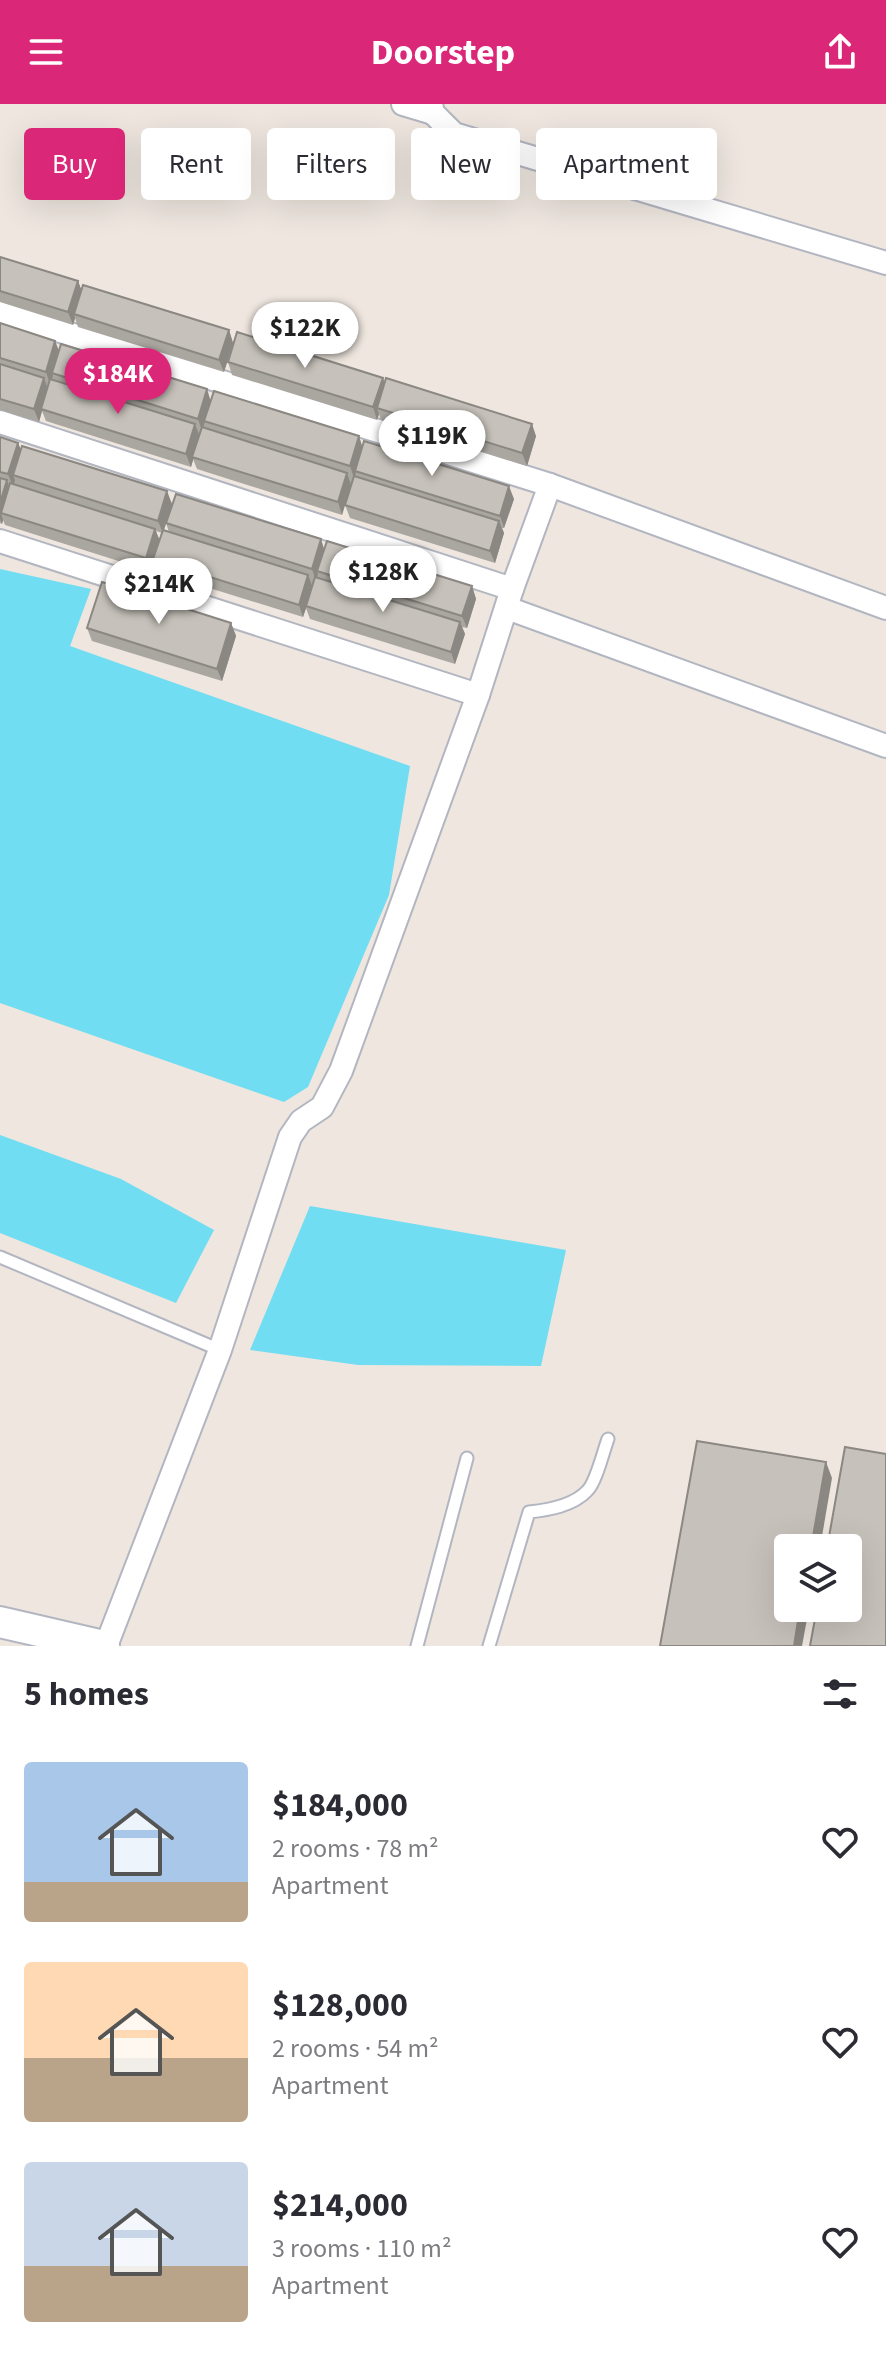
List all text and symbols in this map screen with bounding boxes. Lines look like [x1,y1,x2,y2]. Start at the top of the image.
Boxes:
text: Doorstep [371,27,515,78]
icon: menu [24,30,68,74]
icon: share [818,30,862,74]
chip: Buy [24,128,125,200]
chip: Rent [141,128,251,200]
chip: Filters [267,128,395,200]
chip: New [411,128,520,200]
chip: Apartment [536,128,717,200]
pin: $122K [249,302,361,370]
text: $122K [270,309,340,346]
pin: $184K [62,348,174,416]
text: $184K [83,355,153,392]
pin: $119K [376,410,488,478]
text: $119K [397,417,467,454]
pin: $128K [327,546,439,614]
text: $128K [348,553,418,590]
pin: $214K [103,558,215,626]
text: $214K [124,565,194,602]
map controls [774,1534,862,1622]
button: layers [774,1534,862,1622]
text: 5 homes [24,1670,149,1719]
icon: filters [818,1672,862,1716]
text: $184,000 [272,1781,408,1830]
icon: home [88,1794,184,1890]
icon: heart [818,1820,862,1864]
text: 2 rooms · 78 m² [272,1830,439,1867]
text: Apartment [272,1867,389,1904]
text: $128,000 [272,1981,408,2030]
icon: home [88,1994,184,2090]
icon: heart [818,2020,862,2064]
text: 2 rooms · 54 m² [272,2030,439,2067]
text: Apartment [272,2067,389,2104]
text: $214,000 [272,2181,408,2230]
icon: home [88,2194,184,2290]
icon: heart [818,2220,862,2264]
text: 3 rooms · 110 m² [272,2230,451,2267]
text: Apartment [272,2267,389,2304]

